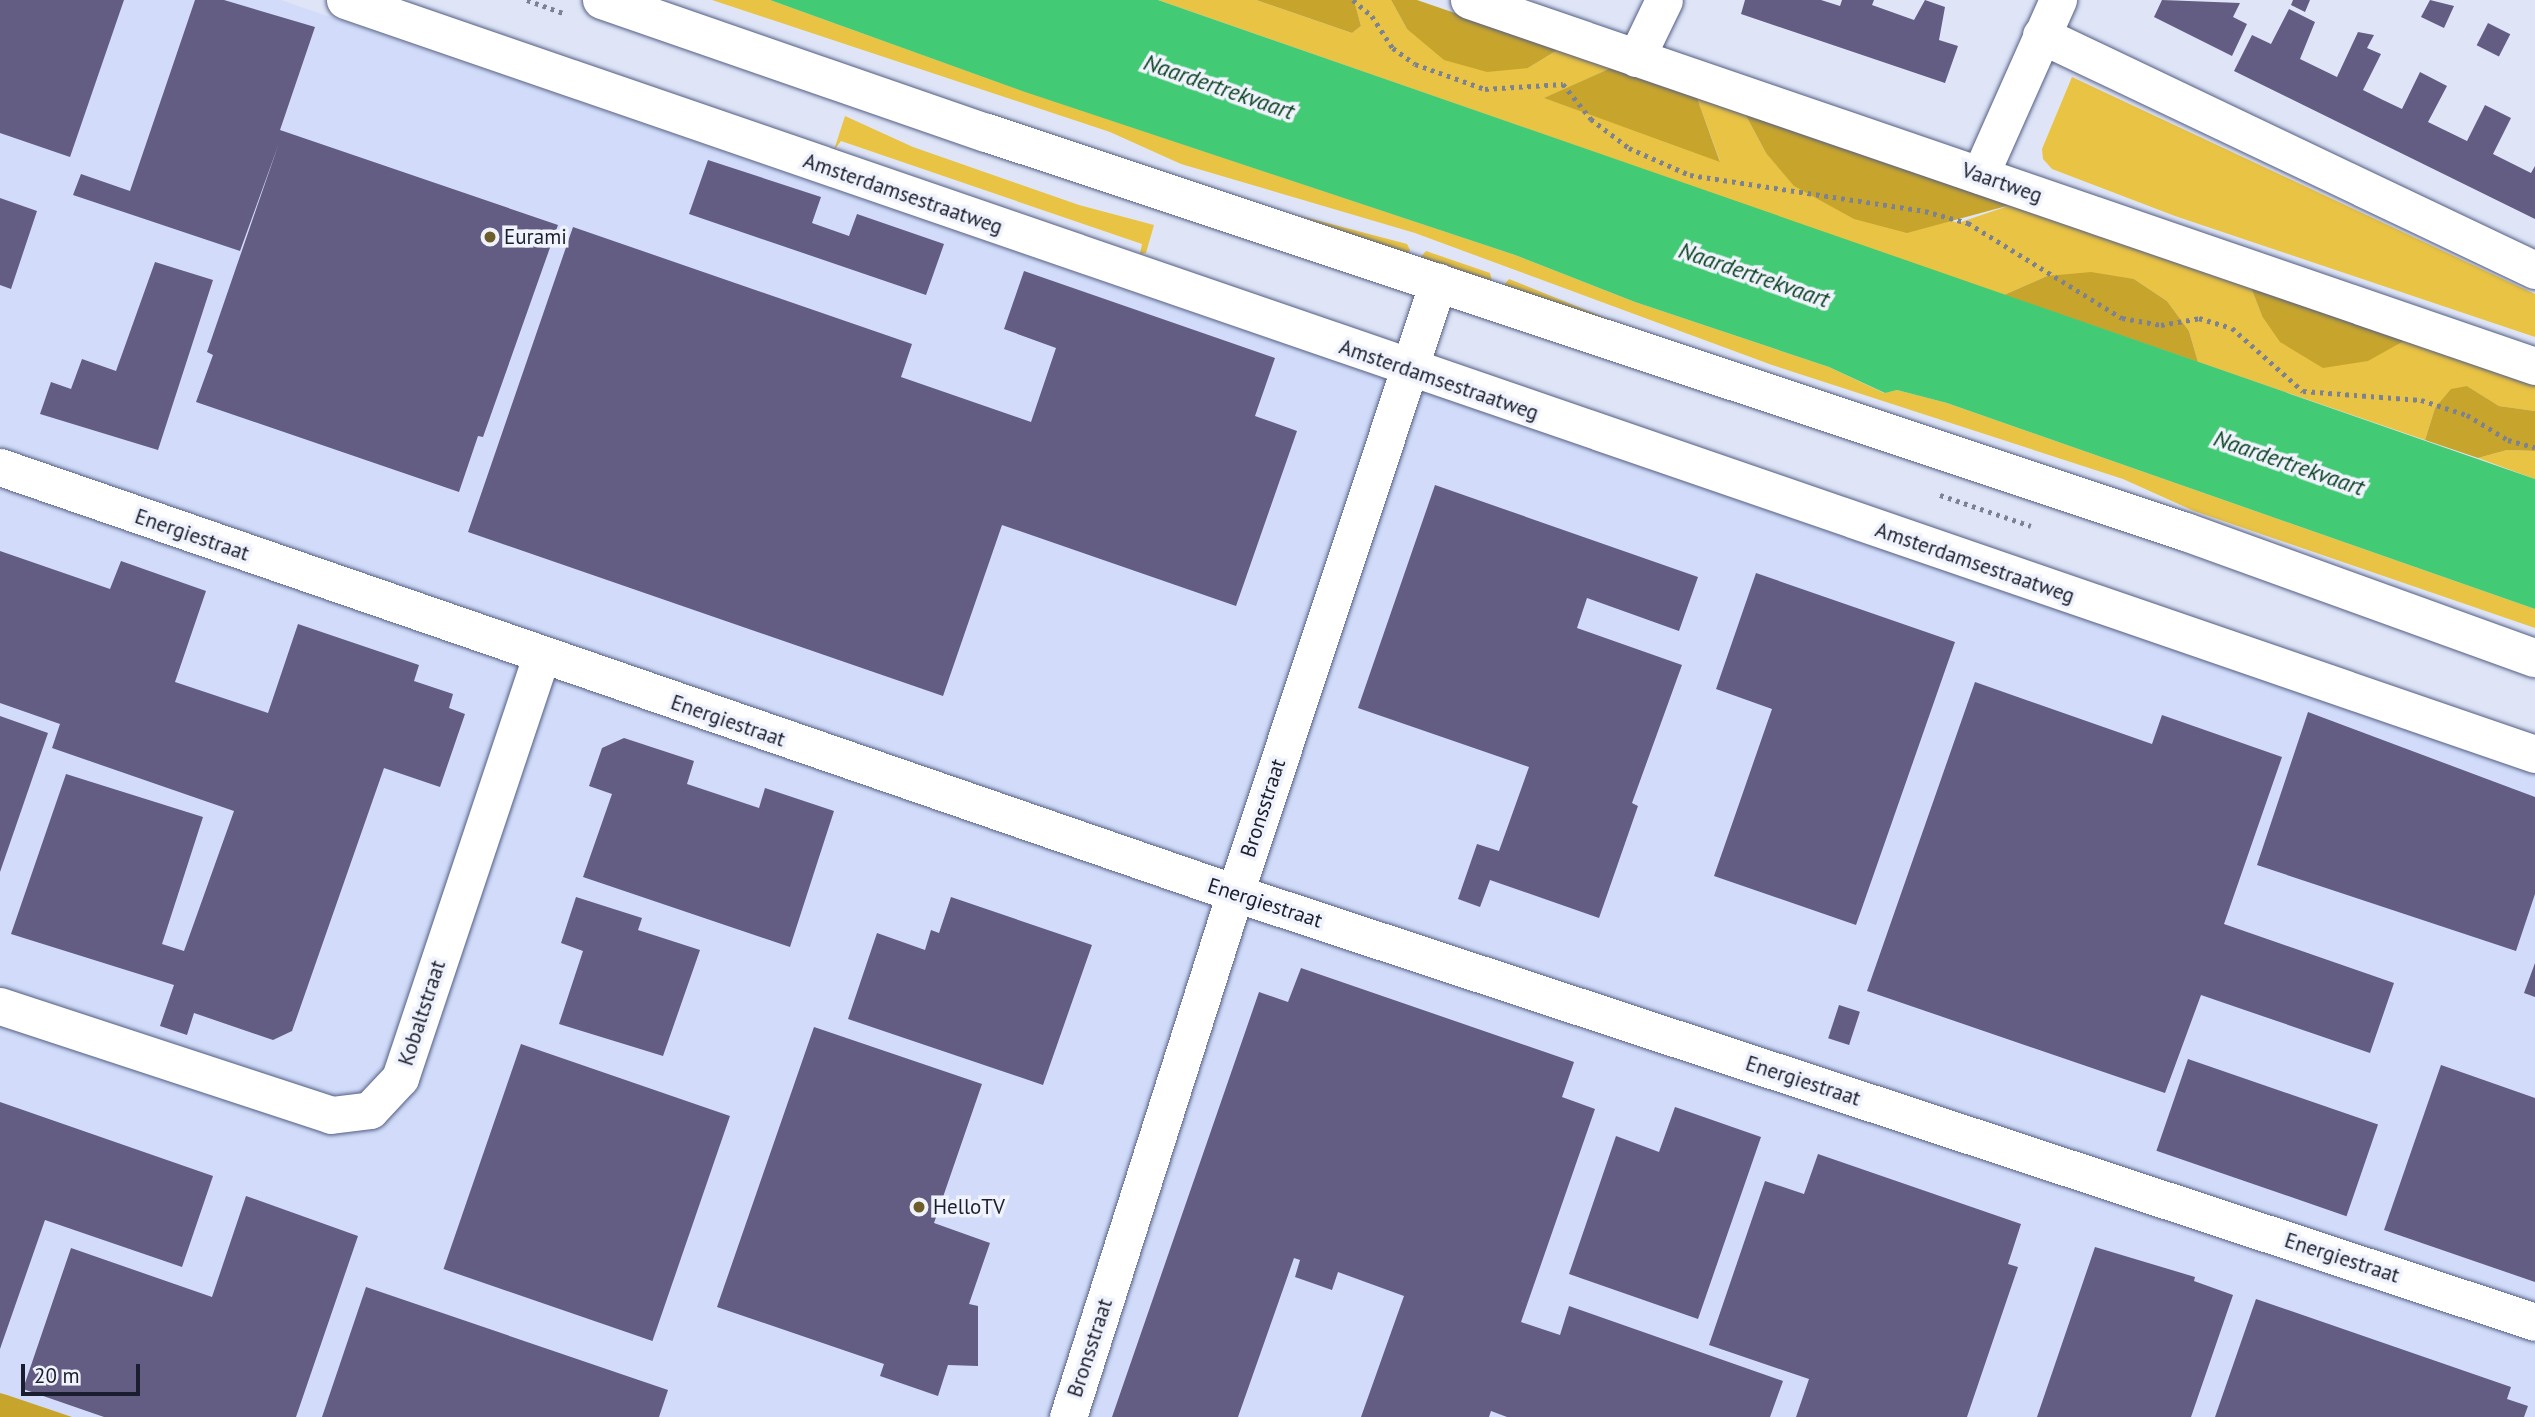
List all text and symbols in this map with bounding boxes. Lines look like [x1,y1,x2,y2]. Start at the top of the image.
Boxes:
water label: Naardertrekvaart [1140,48,1298,126]
street label: Amsterdamsestraatweg [800,148,1006,240]
street label: Vaartweg [1958,157,2046,209]
place label: Eurami [504,224,567,250]
marker: Eurami [482,229,498,245]
water label: Naardertrekvaart [1675,236,1833,314]
street label: Amsterdamsestraatweg [1336,334,1542,426]
water label: Naardertrekvaart [2210,424,2368,502]
street label: Energiestraat [132,504,252,566]
street label: Amsterdamsestraatweg [1872,517,2078,609]
street label: Energiestraat [668,690,788,752]
street label: Bronsstraat [1235,756,1291,860]
street label: Energiestraat [1204,873,1326,933]
street label: Kobaltstraat [393,957,451,1069]
street label: Energiestraat [1742,1051,1864,1111]
place label: HelloTV [933,1194,1005,1220]
marker: HelloTV [911,1199,927,1215]
street label: Energiestraat [2281,1228,2403,1288]
street label: Bronsstraat [1062,1296,1118,1400]
scale bar [24,1350,144,1394]
text: 20 m [34,1362,80,1389]

